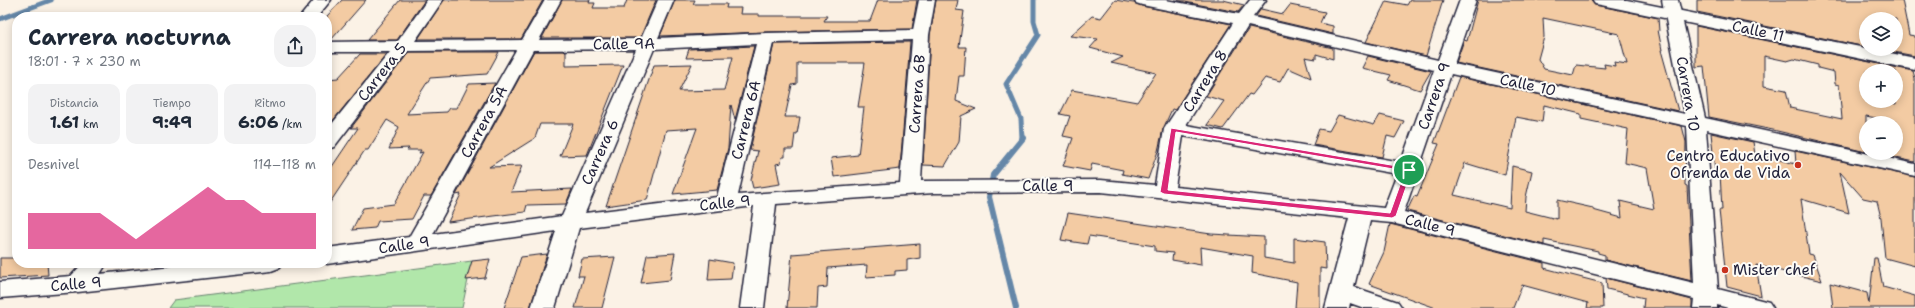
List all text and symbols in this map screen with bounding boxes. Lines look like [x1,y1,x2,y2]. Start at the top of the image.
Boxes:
map controls [1859,12,1903,160]
button: layers [1859,12,1903,56]
street label: Calle 11 [1730,16,1786,46]
text: Carrera nocturna [28,23,231,52]
button: share [274,25,316,67]
street label: Calle 9A [593,33,655,55]
street label: Carrera 5 [353,39,411,105]
street label: Carrera 8 [1178,46,1232,116]
text: 18:01 · 7 × 230 m [28,53,141,70]
street label: Carrera 6B [904,54,930,134]
street label: Carrera 10 [1672,55,1704,133]
street label: Carrera 9 [1413,60,1455,132]
button: + [1859,64,1903,108]
street label: Calle 10 [1498,69,1558,101]
street label: Carrera 6A [727,78,766,162]
street label: Carrera 5A [456,82,512,162]
text: Distancia [50,96,98,111]
text: Tiempo [153,96,191,111]
text: Ritmo [254,96,286,111]
text: 1.61 [49,111,79,133]
text: 9:49 [152,111,192,133]
text: 6:06 [238,111,279,133]
street label: Carrera 6 [577,116,623,188]
button: − [1859,116,1903,160]
text: km [79,117,99,132]
text: /km [279,117,302,132]
place label: Centro Educativo Ofrenda de Vida [1666,146,1791,183]
pin [1392,153,1426,187]
text: Desnivel [28,156,79,173]
text: 114–118 m [253,156,316,173]
icon: arrive [1398,159,1420,181]
marker: Centro Educativo Ofrenda de Vida [1793,160,1803,170]
street label: Calle 9 [1022,176,1074,196]
street label: Calle 9 [698,190,752,216]
street label: Calle 9 [1403,209,1457,241]
street label: Calle 9 [377,232,431,258]
place label: Mister chef [1733,260,1816,280]
marker: Mister chef [1720,265,1730,275]
street label: Calle 9 [50,272,102,296]

